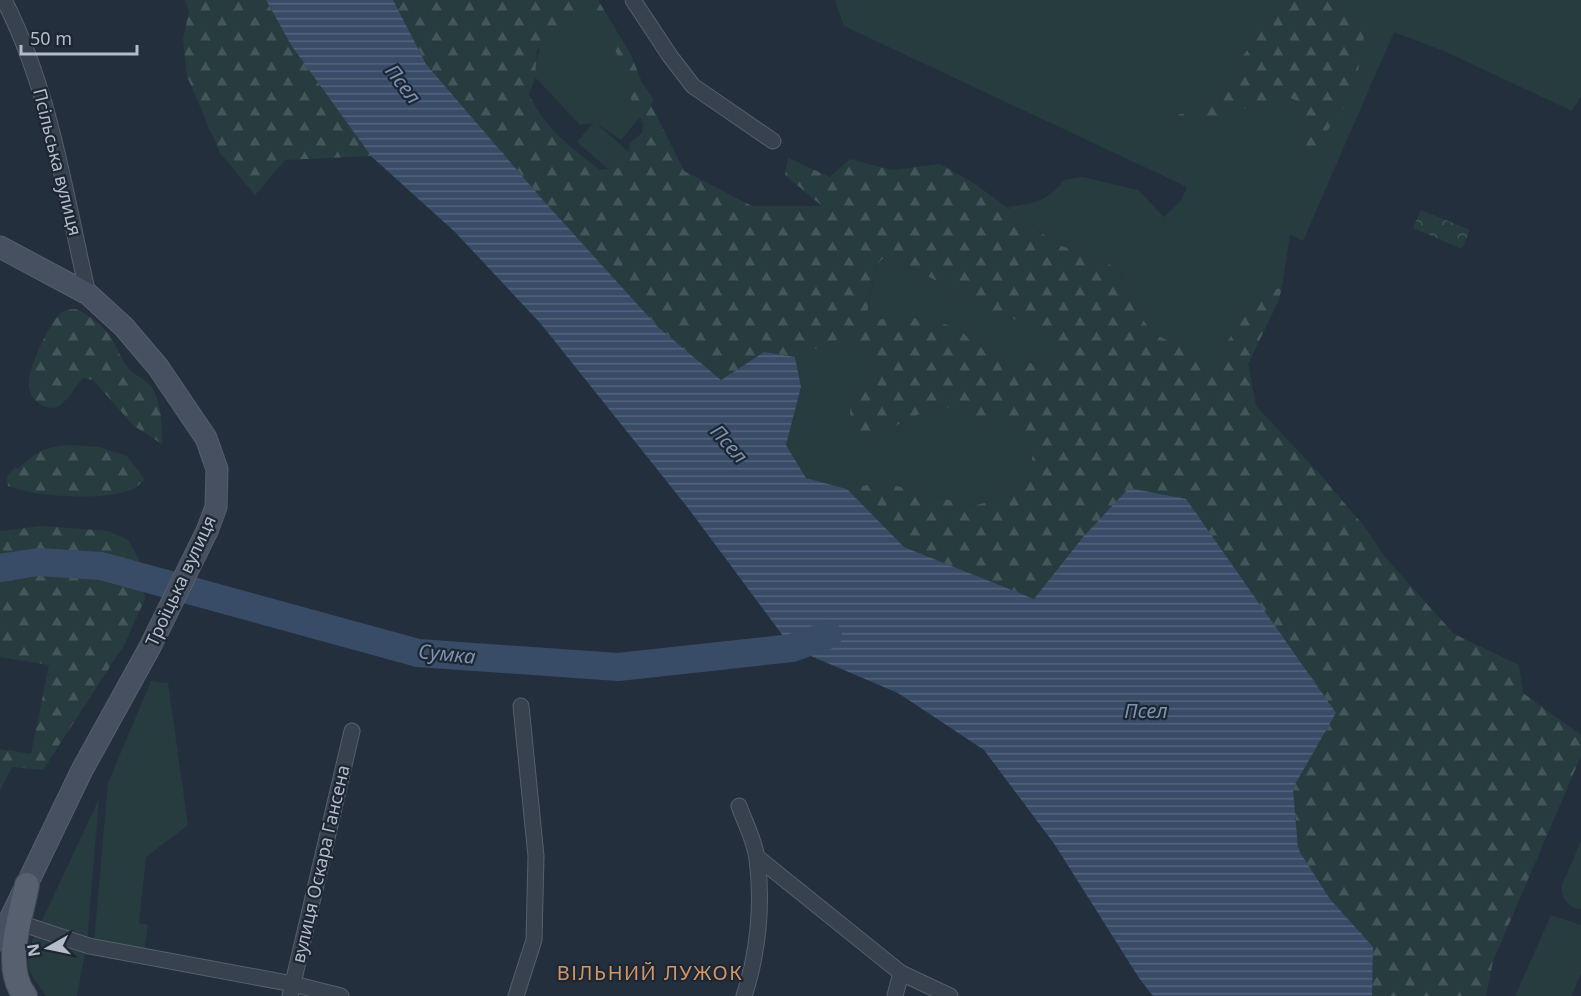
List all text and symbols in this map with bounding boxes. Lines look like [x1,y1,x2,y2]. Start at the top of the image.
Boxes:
scale bar [21,18,136,56]
text: 50 m [30,26,72,50]
water label: Псел [379,58,427,109]
street label: Псільська вулиця [28,86,88,238]
water label: Псел [705,419,754,469]
street label: Троїцька вулиця [139,511,221,650]
water label: Сумка [417,637,477,670]
water label: Псел [1124,697,1168,724]
street label: вулиця Оскара Гансена [286,762,355,965]
north arrow [18,918,78,978]
text: N [21,942,45,958]
district label: ВІЛЬНИЙ ЛУЖОК [557,959,743,986]

